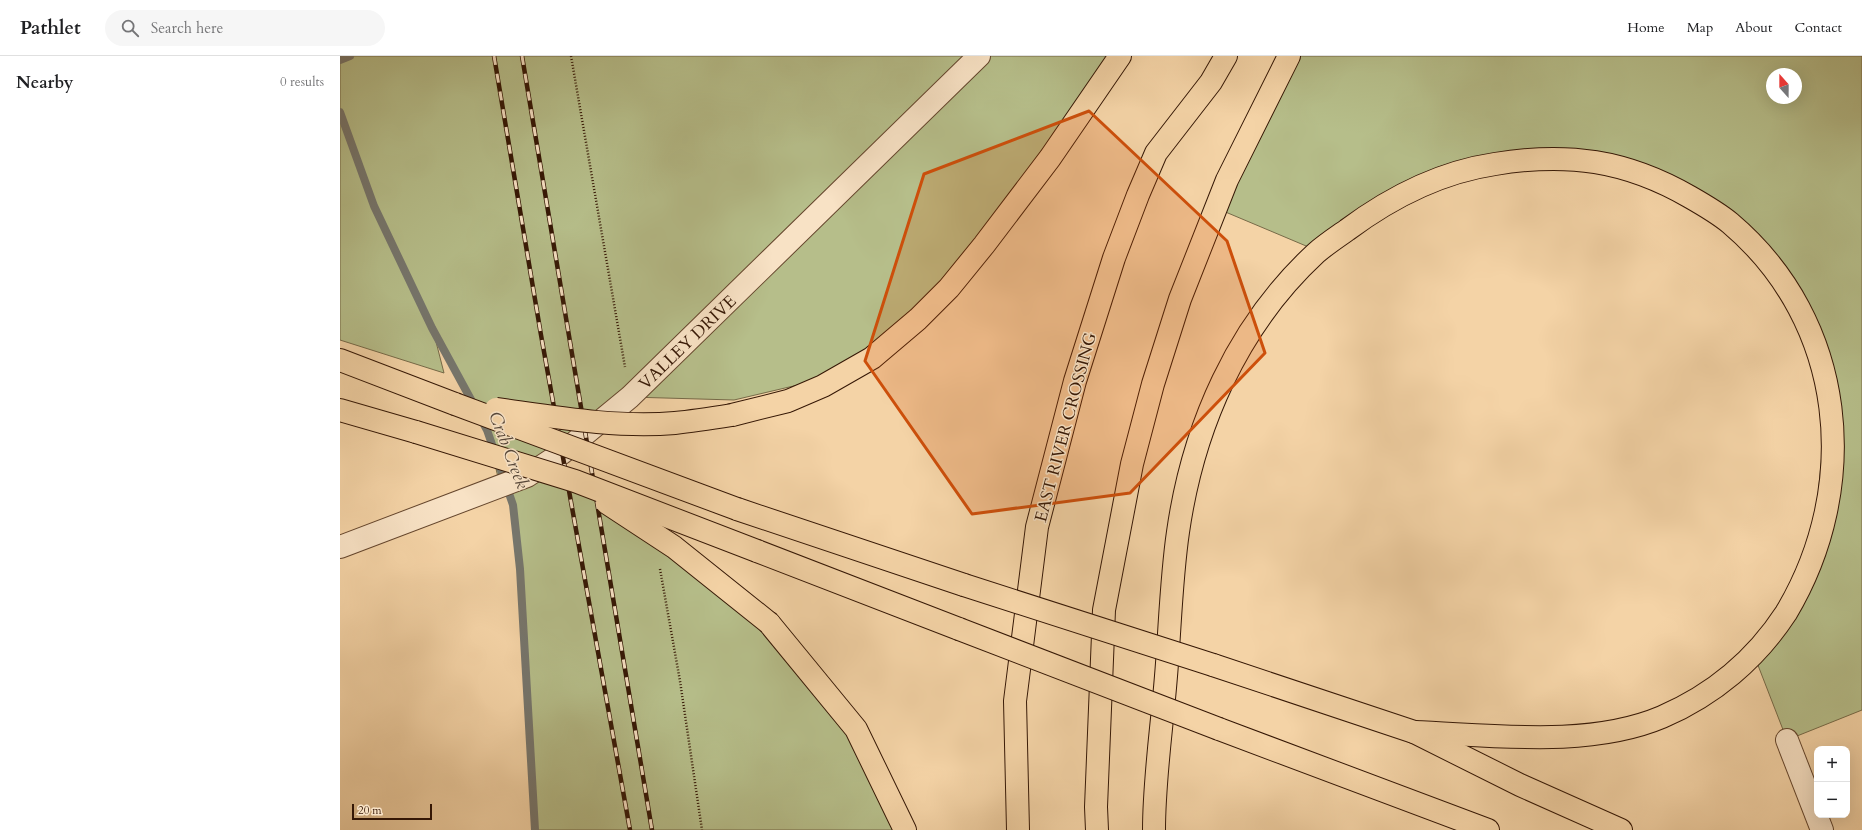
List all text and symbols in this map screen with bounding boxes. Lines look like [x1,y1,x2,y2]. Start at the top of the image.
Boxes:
search box [105,10,385,46]
text: Pathlet [20,15,81,41]
icon: search [119,17,141,39]
text: Search here [151,18,223,38]
text: Home [1627,18,1665,37]
text: Map [1687,18,1713,37]
text: About [1735,18,1772,37]
text: Contact [1794,18,1842,37]
north arrow [1766,68,1802,104]
text: Nearby [16,71,73,94]
text: 0 results [280,73,324,91]
street label: VALLEY DRIVE [634,290,741,395]
street label: EAST RIVER CROSSING [1029,329,1102,524]
water label: Crab Creek [482,408,535,493]
map controls [1814,746,1850,818]
button: + [1814,746,1850,782]
button: − [1814,782,1850,818]
scale bar [352,802,432,821]
text: 20 m [358,803,382,818]

